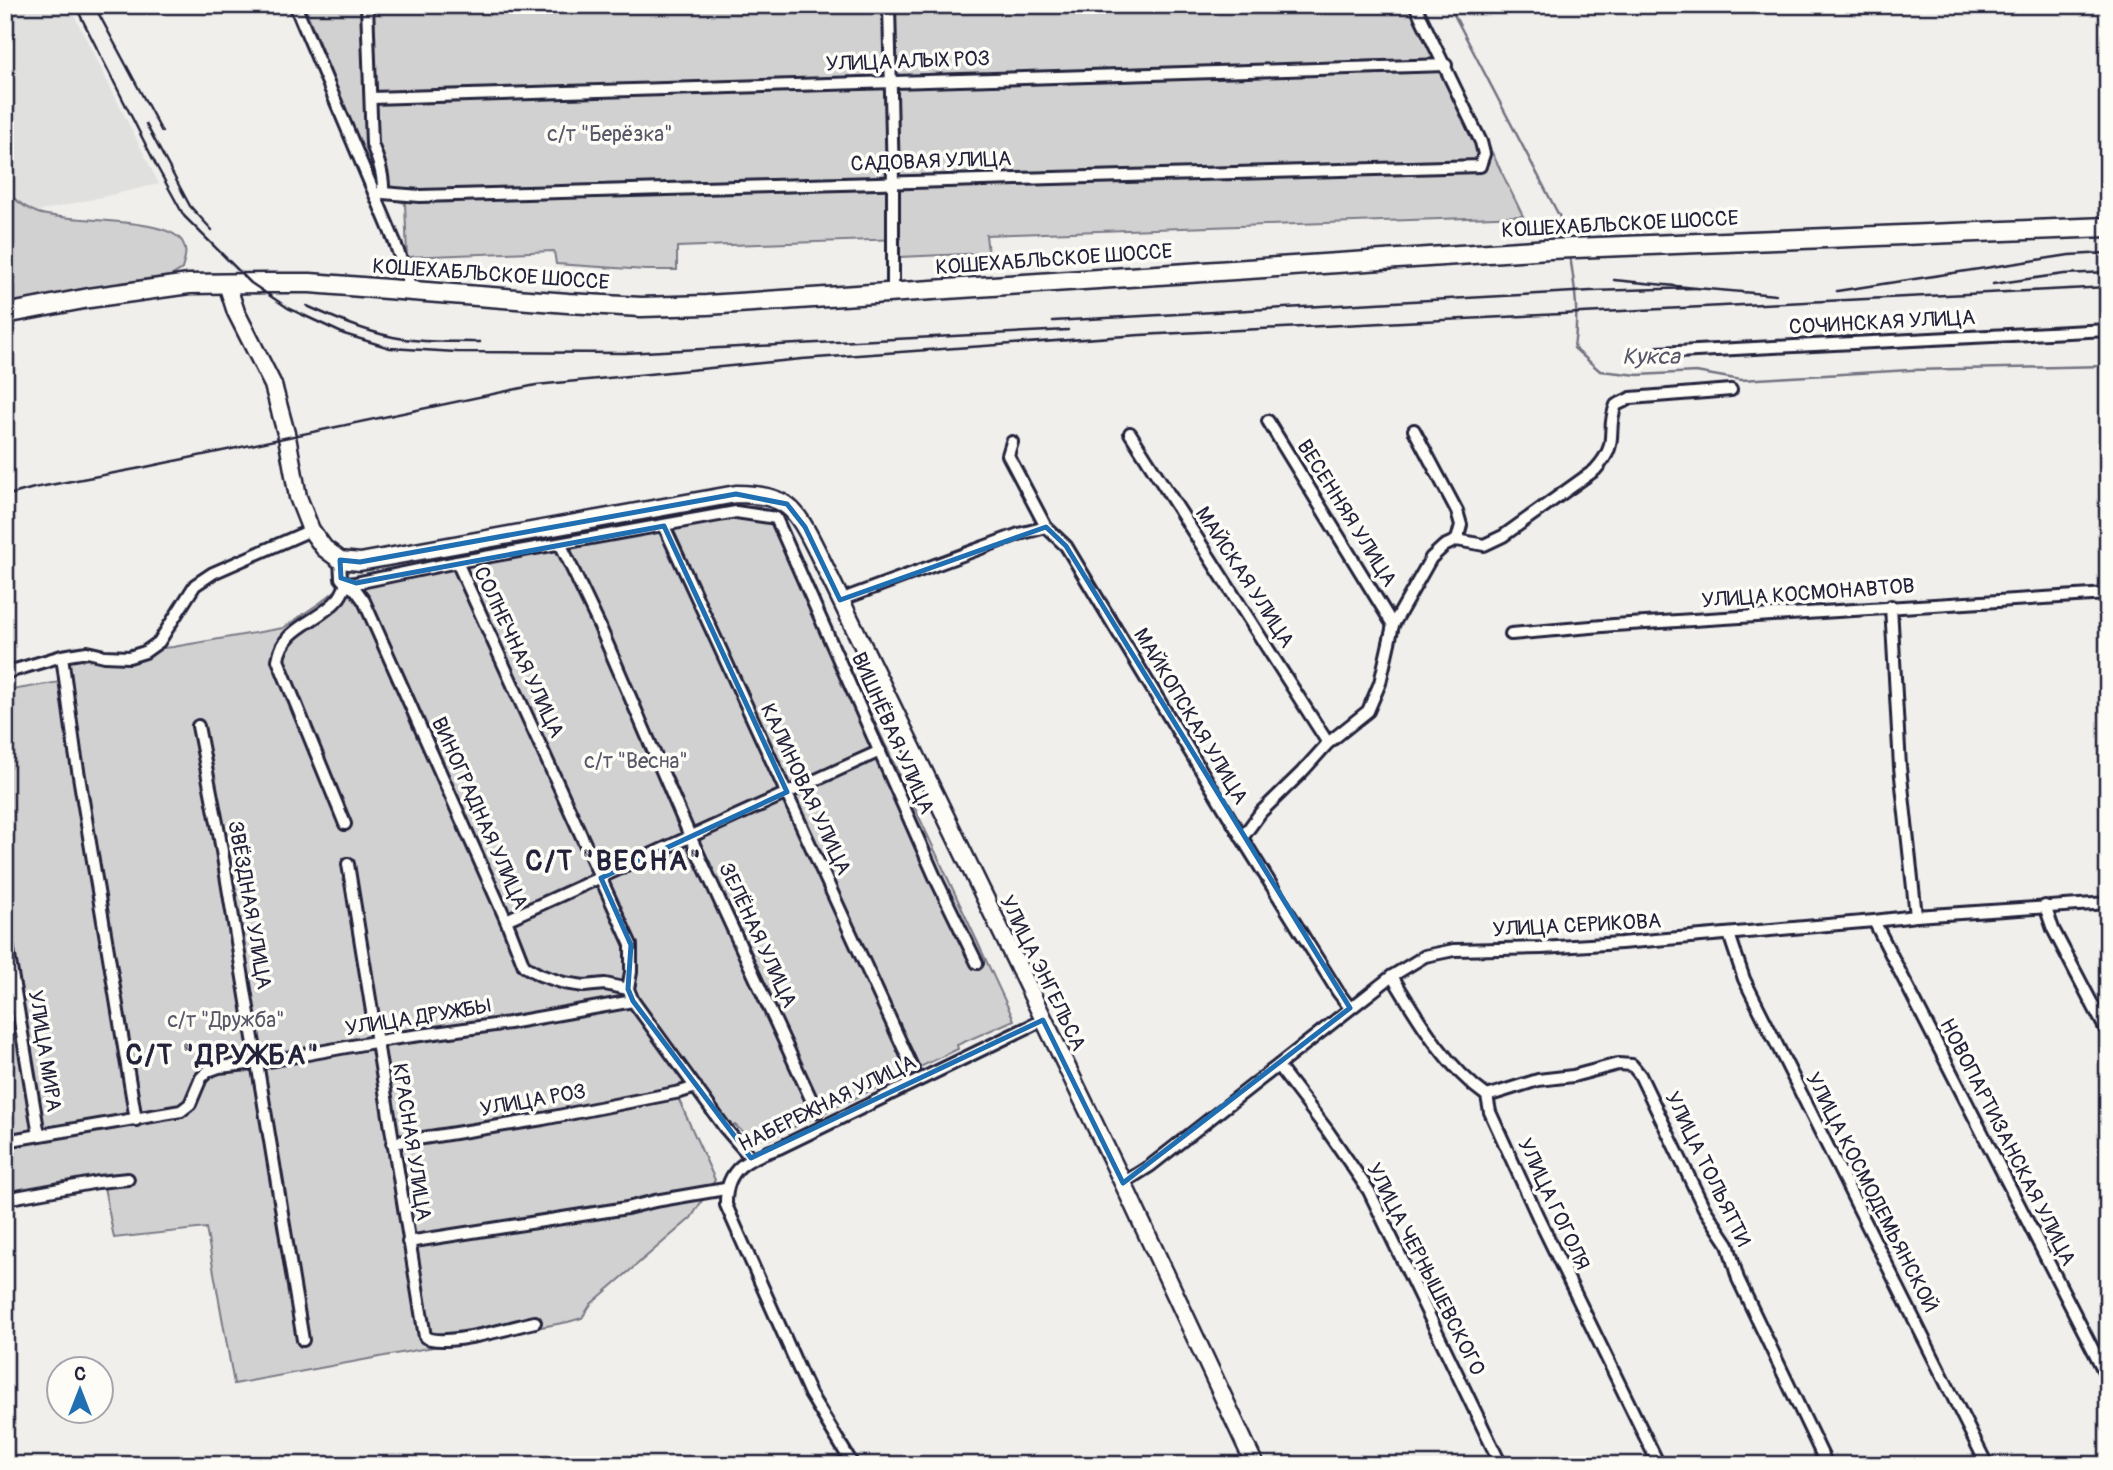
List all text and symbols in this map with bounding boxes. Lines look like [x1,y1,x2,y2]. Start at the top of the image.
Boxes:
street label: УЛИЦА АЛЫХ РОЗ [825,45,991,78]
park label: с/т "Берёзка" [547,121,673,148]
street label: САДОВАЯ УЛИЦА [850,145,1012,178]
street label: КОШЕХАБЛЬСКОЕ ШОССЕ [1501,205,1739,244]
street label: КОШЕХАБЛЬСКОЕ ШОССЕ [935,238,1173,281]
street label: КОШЕХАБЛЬСКОЕ ШОССЕ [372,253,610,296]
street label: СОЧИНСКАЯ УЛИЦА [1788,304,1976,341]
water label: Кукса [1622,342,1681,371]
street label: ВЕСЕННЯЯ УЛИЦА [1290,435,1403,592]
street label: МАЙСКАЯ УЛИЦА [1189,502,1300,653]
street label: СОЛНЕЧНАЯ УЛИЦА [467,562,570,742]
street label: УЛИЦА КОСМОНАВТОВ [1701,573,1915,614]
street label: МАЙКОПСКАЯ УЛИЦА [1127,623,1254,809]
street label: ВИШНЁВАЯ УЛИЦА [845,648,940,818]
street label: КАЛИНОВАЯ УЛИЦА [754,699,857,879]
street label: ВИНОГРАДНАЯ УЛИЦА [425,713,534,914]
park label: с/т "Весна" [584,748,688,775]
street label: ЗВЁЗДНАЯ УЛИЦА [221,819,278,991]
district label: С/Т "ВЕСНА" [525,844,703,879]
street label: ЗЕЛЁНАЯ УЛИЦА [712,858,803,1012]
street label: УЛИЦА ЭНГЕЛЬСА [993,891,1092,1055]
street label: УЛИЦА СЕРИКОВА [1492,908,1662,943]
street label: УЛИЦА МИРА [22,988,67,1114]
street label: УЛИЦА ДРУЖБЫ [343,993,493,1042]
park label: с/т "Дружба" [167,1007,285,1034]
street label: НОВОПАРТИЗАНСКАЯ УЛИЦА [1933,1014,2082,1270]
district label: С/Т "ДРУЖБА" [126,1038,320,1073]
street label: НАБЕРЕЖНАЯ УЛИЦА [734,1049,920,1158]
street label: КРАСНАЯ УЛИЦА [386,1061,437,1223]
street label: УЛИЦА КОСМОДЕМЬЯНСКОЙ [1799,1068,1944,1317]
street label: УЛИЦА РОЗ [478,1078,588,1123]
street label: УЛИЦА ТОЛЬЯТТИ [1658,1087,1757,1251]
street label: УЛИЦА ГОГОЛЯ [1511,1134,1596,1274]
street label: УЛИЦА ЧЕРНЫШЕВСКОГО [1360,1158,1491,1380]
north arrow [46,1354,116,1424]
text: С [74,1362,86,1386]

